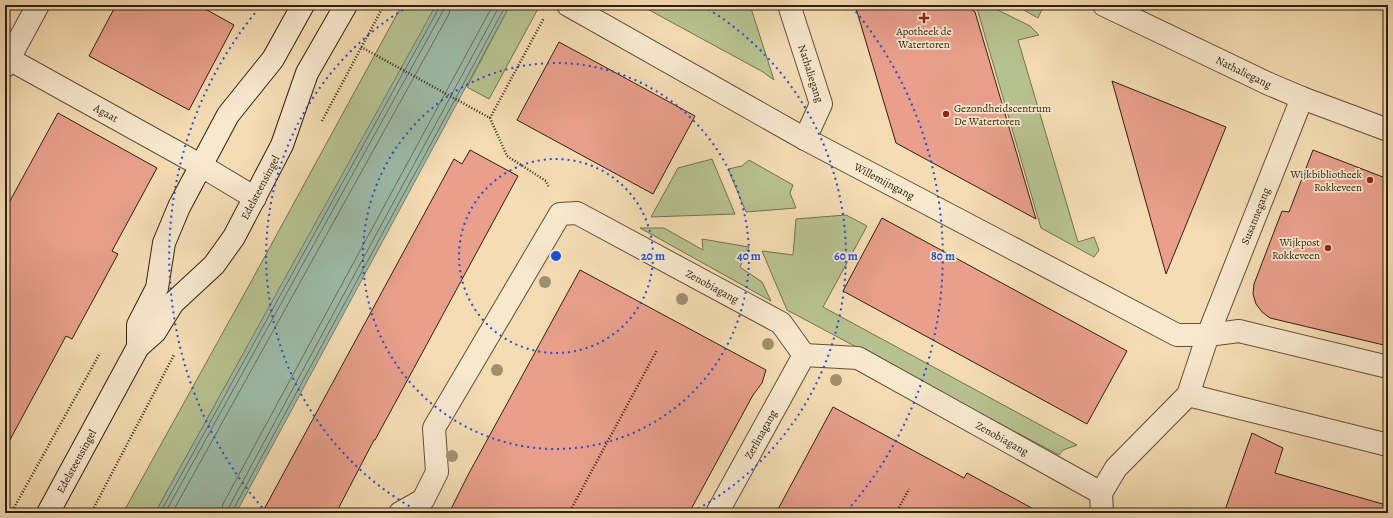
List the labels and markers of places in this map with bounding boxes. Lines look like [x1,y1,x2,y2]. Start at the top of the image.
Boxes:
marker: Apotheek de Watertoren [919,13,929,23]
place label: Apotheek de Watertoren [895,24,952,52]
place label: Gezondheidscentrum De Watertoren [954,101,1051,129]
marker: Gezondheidscentrum De Watertoren [941,109,951,119]
place label: Wijkbibliotheek Rokkeveen [1290,167,1363,195]
marker: Wijkbibliotheek Rokkeveen [1365,175,1375,185]
place label: Wijkpost Rokkeveen [1272,235,1320,263]
marker: Wijkpost Rokkeveen [1323,243,1333,253]
centre of rings [549,249,563,263]

